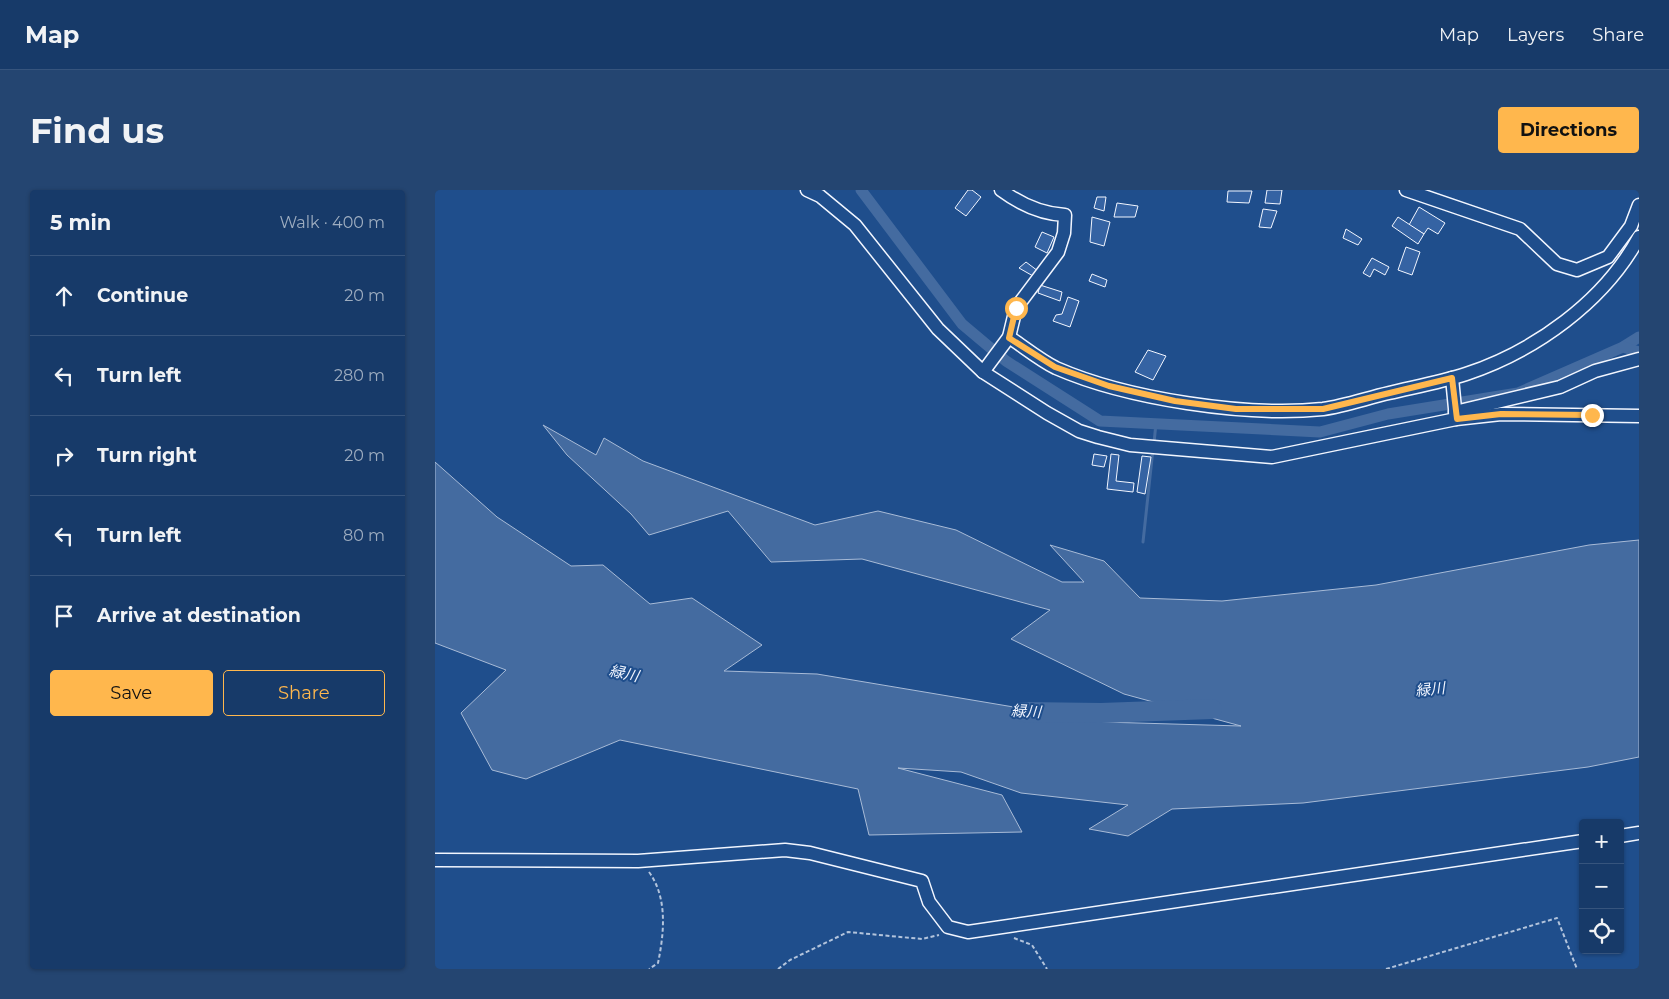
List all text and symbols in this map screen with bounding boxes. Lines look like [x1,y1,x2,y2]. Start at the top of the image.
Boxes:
text: Map [25,20,79,49]
text: Map [1439,24,1479,46]
text: Layers [1507,24,1564,46]
text: Share [1592,24,1644,46]
button: Directions [1498,107,1639,153]
text: Find us [30,109,164,152]
text: 5 min [50,210,111,235]
text: Walk · 400 m [279,213,385,232]
icon: ahead [50,282,78,310]
text: Continue [97,284,188,307]
text: 20 m [344,286,385,305]
route start [1005,297,1028,320]
icon: left [50,362,78,390]
text: Turn left [97,364,182,387]
text: 280 m [334,366,385,385]
route end [1581,404,1604,427]
icon: right [50,442,78,470]
text: Turn right [97,444,197,467]
text: 20 m [344,446,385,465]
icon: left [50,522,78,550]
text: Turn left [97,524,182,547]
text: 80 m [343,526,385,545]
icon: arrive [50,602,78,630]
text: Arrive at destination [97,604,301,627]
water label: 緑川 [607,661,643,686]
button: Save [50,670,213,716]
button: Share [223,670,385,716]
water label: 緑川 [1414,678,1448,700]
water label: 緑川 [1011,701,1043,721]
map controls [1579,819,1624,954]
button: + [1579,819,1624,864]
button: − [1579,864,1624,909]
button: locate [1579,909,1624,954]

